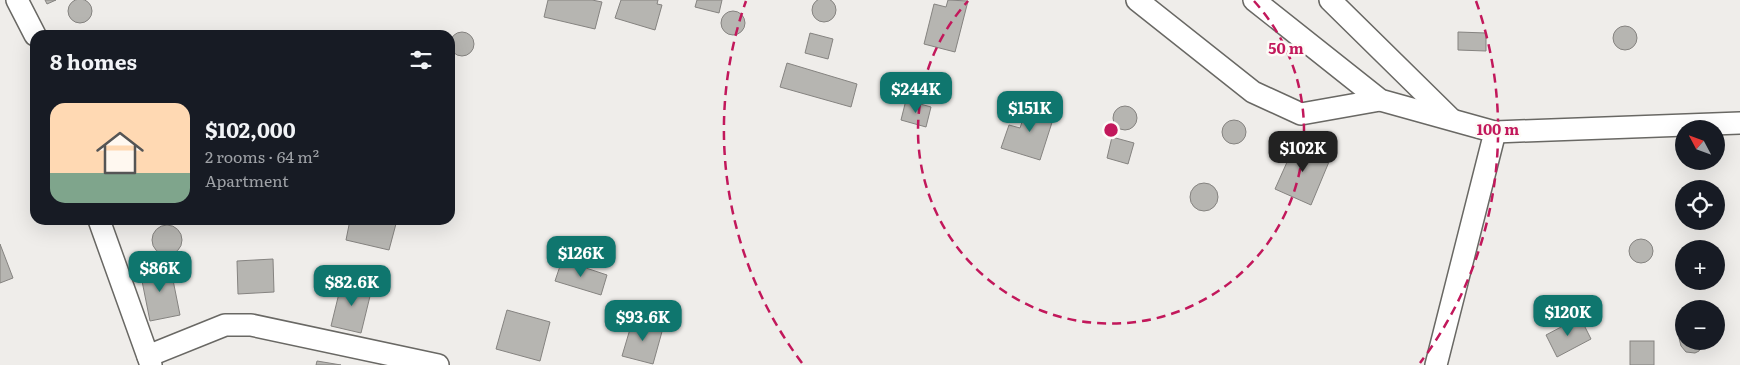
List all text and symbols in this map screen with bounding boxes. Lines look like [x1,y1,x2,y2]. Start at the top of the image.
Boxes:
text: 50 m [1268,36,1304,59]
text: 8 homes [50,45,137,76]
icon: filters [407,46,435,74]
pin: $244K [881,72,951,114]
text: $244K [891,76,941,100]
pin: $151K [995,90,1065,133]
text: $151K [1008,95,1052,119]
text: $102,000 [205,113,296,144]
text: 100 m [1477,117,1519,140]
north arrow [1675,120,1725,170]
map controls [1675,120,1725,350]
centre of rings [1102,121,1120,139]
icon: home [90,123,150,183]
pin: $102K [1268,130,1338,173]
text: $102K [1280,135,1326,159]
text: 2 rooms · 64 m² [205,144,319,168]
text: Apartment [205,168,289,192]
button: locate [1675,180,1725,230]
pin: $126K [546,236,616,278]
text: $126K [558,240,604,264]
button: + [1675,240,1725,290]
pin: $86K [130,250,190,293]
text: $86K [140,255,180,279]
pin: $82.6K [311,264,393,307]
text: $82.6K [325,269,379,293]
pin: $120K [1533,294,1603,337]
text: $120K [1544,299,1592,323]
pin: $93.6K [602,300,684,342]
button: − [1675,300,1725,350]
text: $93.6K [616,304,670,328]

